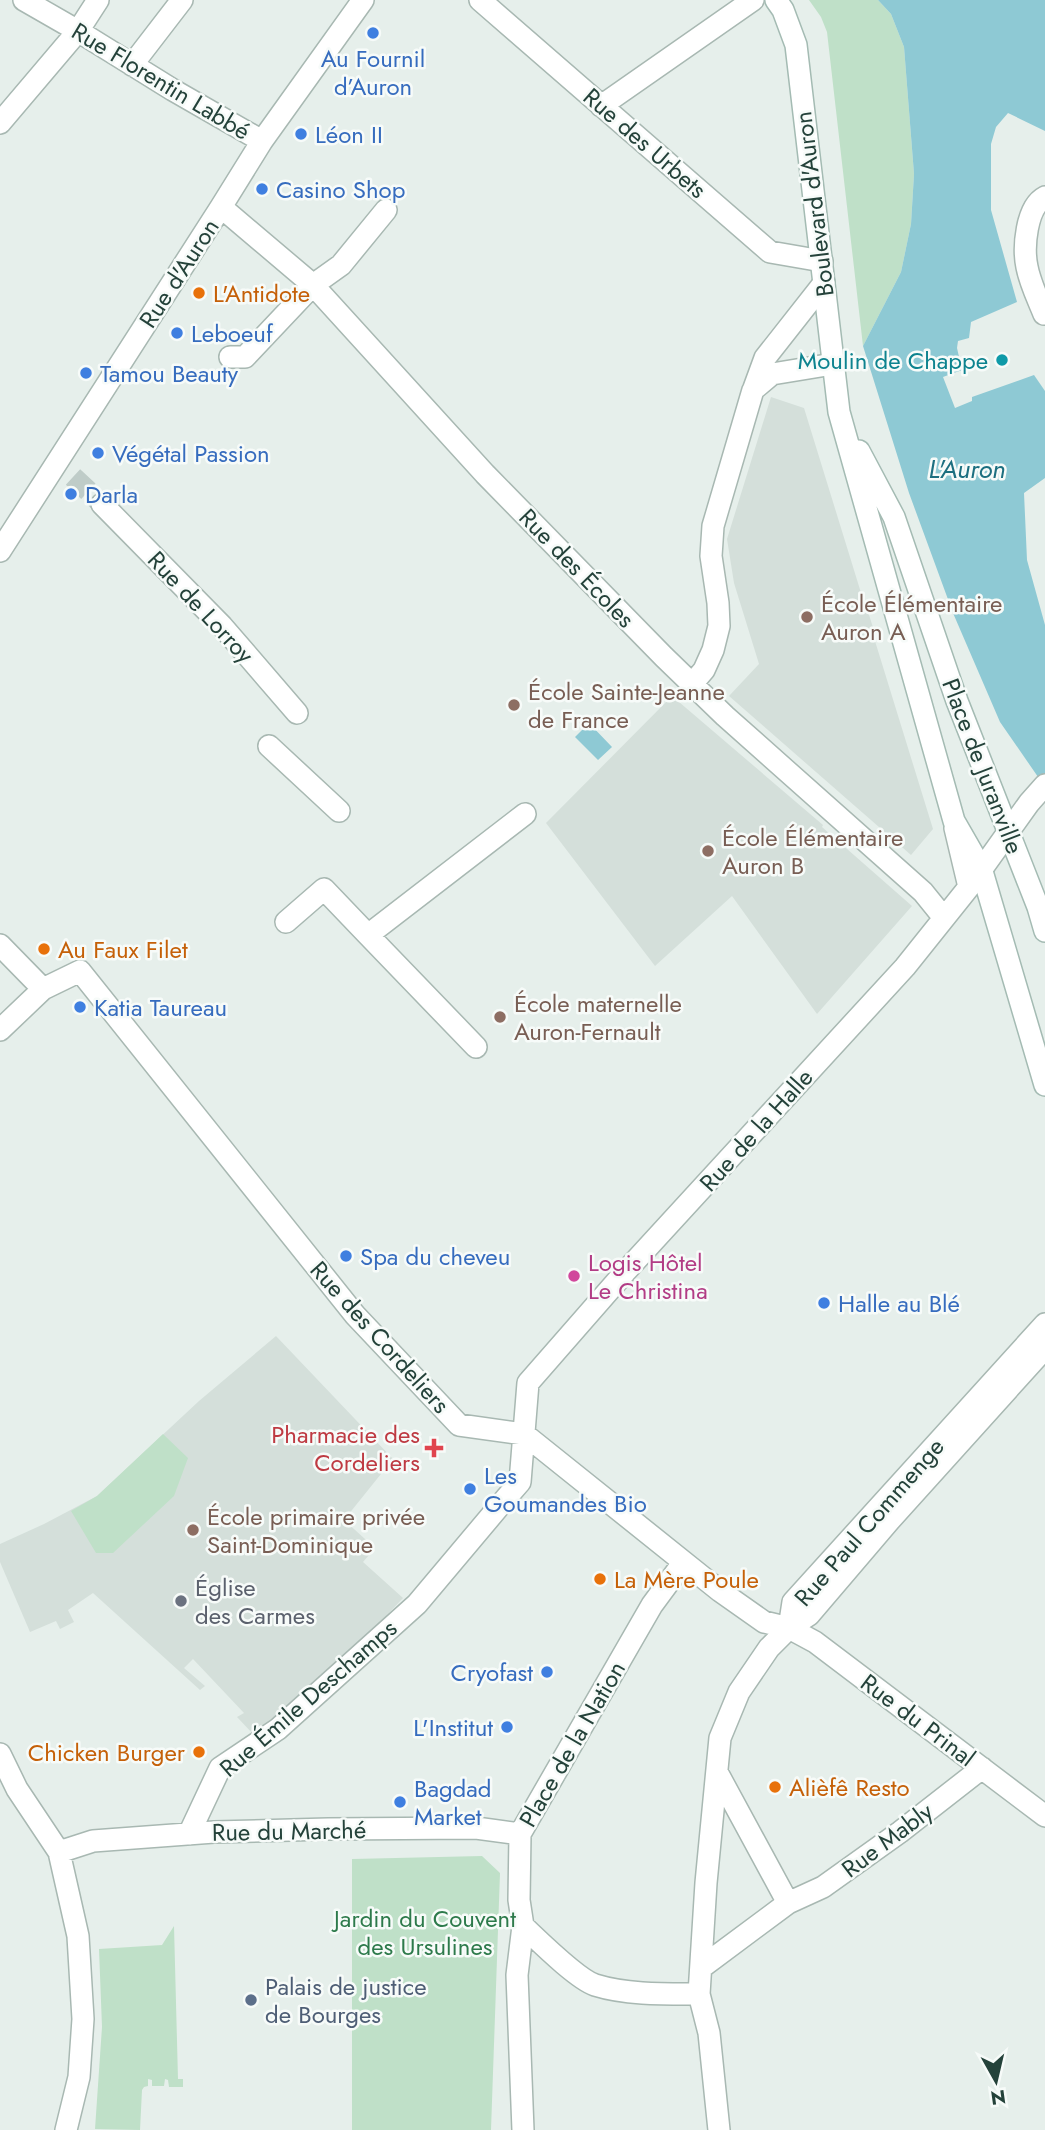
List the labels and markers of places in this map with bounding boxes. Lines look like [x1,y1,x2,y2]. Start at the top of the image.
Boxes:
marker: Au Fournil d’Auron [365,25,381,41]
place label: Au Fournil d’Auron [321,41,425,104]
place label: Léon II [315,117,383,152]
marker: Léon II [293,126,309,142]
place label: Casino Shop [276,172,405,207]
marker: Casino Shop [254,181,270,197]
place label: L'Antidote [213,276,310,311]
marker: L'Antidote [191,285,207,301]
place label: Leboeuf [191,316,274,351]
marker: Leboeuf [169,325,185,341]
place label: Moulin de Chappe [798,343,988,378]
marker: Moulin de Chappe [994,352,1010,368]
place label: Tamou Beauty [100,356,239,391]
marker: Tamou Beauty [78,365,94,381]
place label: Végétal Passion [112,436,270,471]
marker: Végétal Passion [90,445,106,461]
place label: Darla [85,477,138,512]
marker: Darla [63,486,79,502]
place label: École Élémentaire Auron A [821,586,1002,649]
marker: École Élémentaire Auron A [799,609,815,625]
place label: École Sainte-Jeanne de France [528,674,725,737]
marker: École Sainte-Jeanne de France [506,697,522,713]
place label: École Élémentaire Auron B [722,820,903,883]
marker: École Élémentaire Auron B [700,843,716,859]
place label: Au Faux Filet [58,932,188,967]
marker: Au Faux Filet [36,941,52,957]
place label: École maternelle Auron-Fernault [514,986,682,1049]
place label: Katia Taureau [94,990,227,1025]
marker: Katia Taureau [72,999,88,1015]
marker: École maternelle Auron-Fernault [492,1009,508,1025]
place label: Spa du cheveu [360,1239,510,1274]
place label: Logis Hôtel Le Christina [588,1245,708,1308]
marker: Spa du cheveu [338,1248,354,1264]
marker: Logis Hôtel Le Christina [566,1268,582,1284]
place label: Halle au Blé [838,1286,960,1321]
marker: Halle au Blé [816,1295,832,1311]
place label: Pharmacie des Cordeliers [271,1417,420,1480]
marker: Pharmacie des Cordeliers [426,1440,442,1456]
place label: Les Goumandes Bio [484,1458,647,1521]
marker: Les Goumandes Bio [462,1481,478,1497]
place label: École primaire privée Saint-Dominique [207,1499,425,1562]
marker: École primaire privée Saint-Dominique [185,1522,201,1538]
place label: La Mère Poule [614,1562,759,1597]
place label: Église des Carmes [195,1570,315,1633]
marker: La Mère Poule [592,1571,608,1587]
marker: Église des Carmes [173,1593,189,1609]
place label: Cryofast [450,1655,533,1690]
marker: Cryofast [539,1664,555,1680]
place label: L'Institut [413,1710,493,1745]
marker: L'Institut [499,1719,515,1735]
place label: Chicken Burger [28,1735,186,1770]
marker: Chicken Burger [191,1744,207,1760]
place label: Alièfê Resto [789,1770,910,1805]
place label: Bagdad Market [414,1771,492,1834]
marker: Alièfê Resto [767,1779,783,1795]
marker: Bagdad Market [392,1794,408,1810]
place label: Palais de justice de Bourges [265,1969,427,2032]
marker: Palais de justice de Bourges [243,1992,259,2008]

